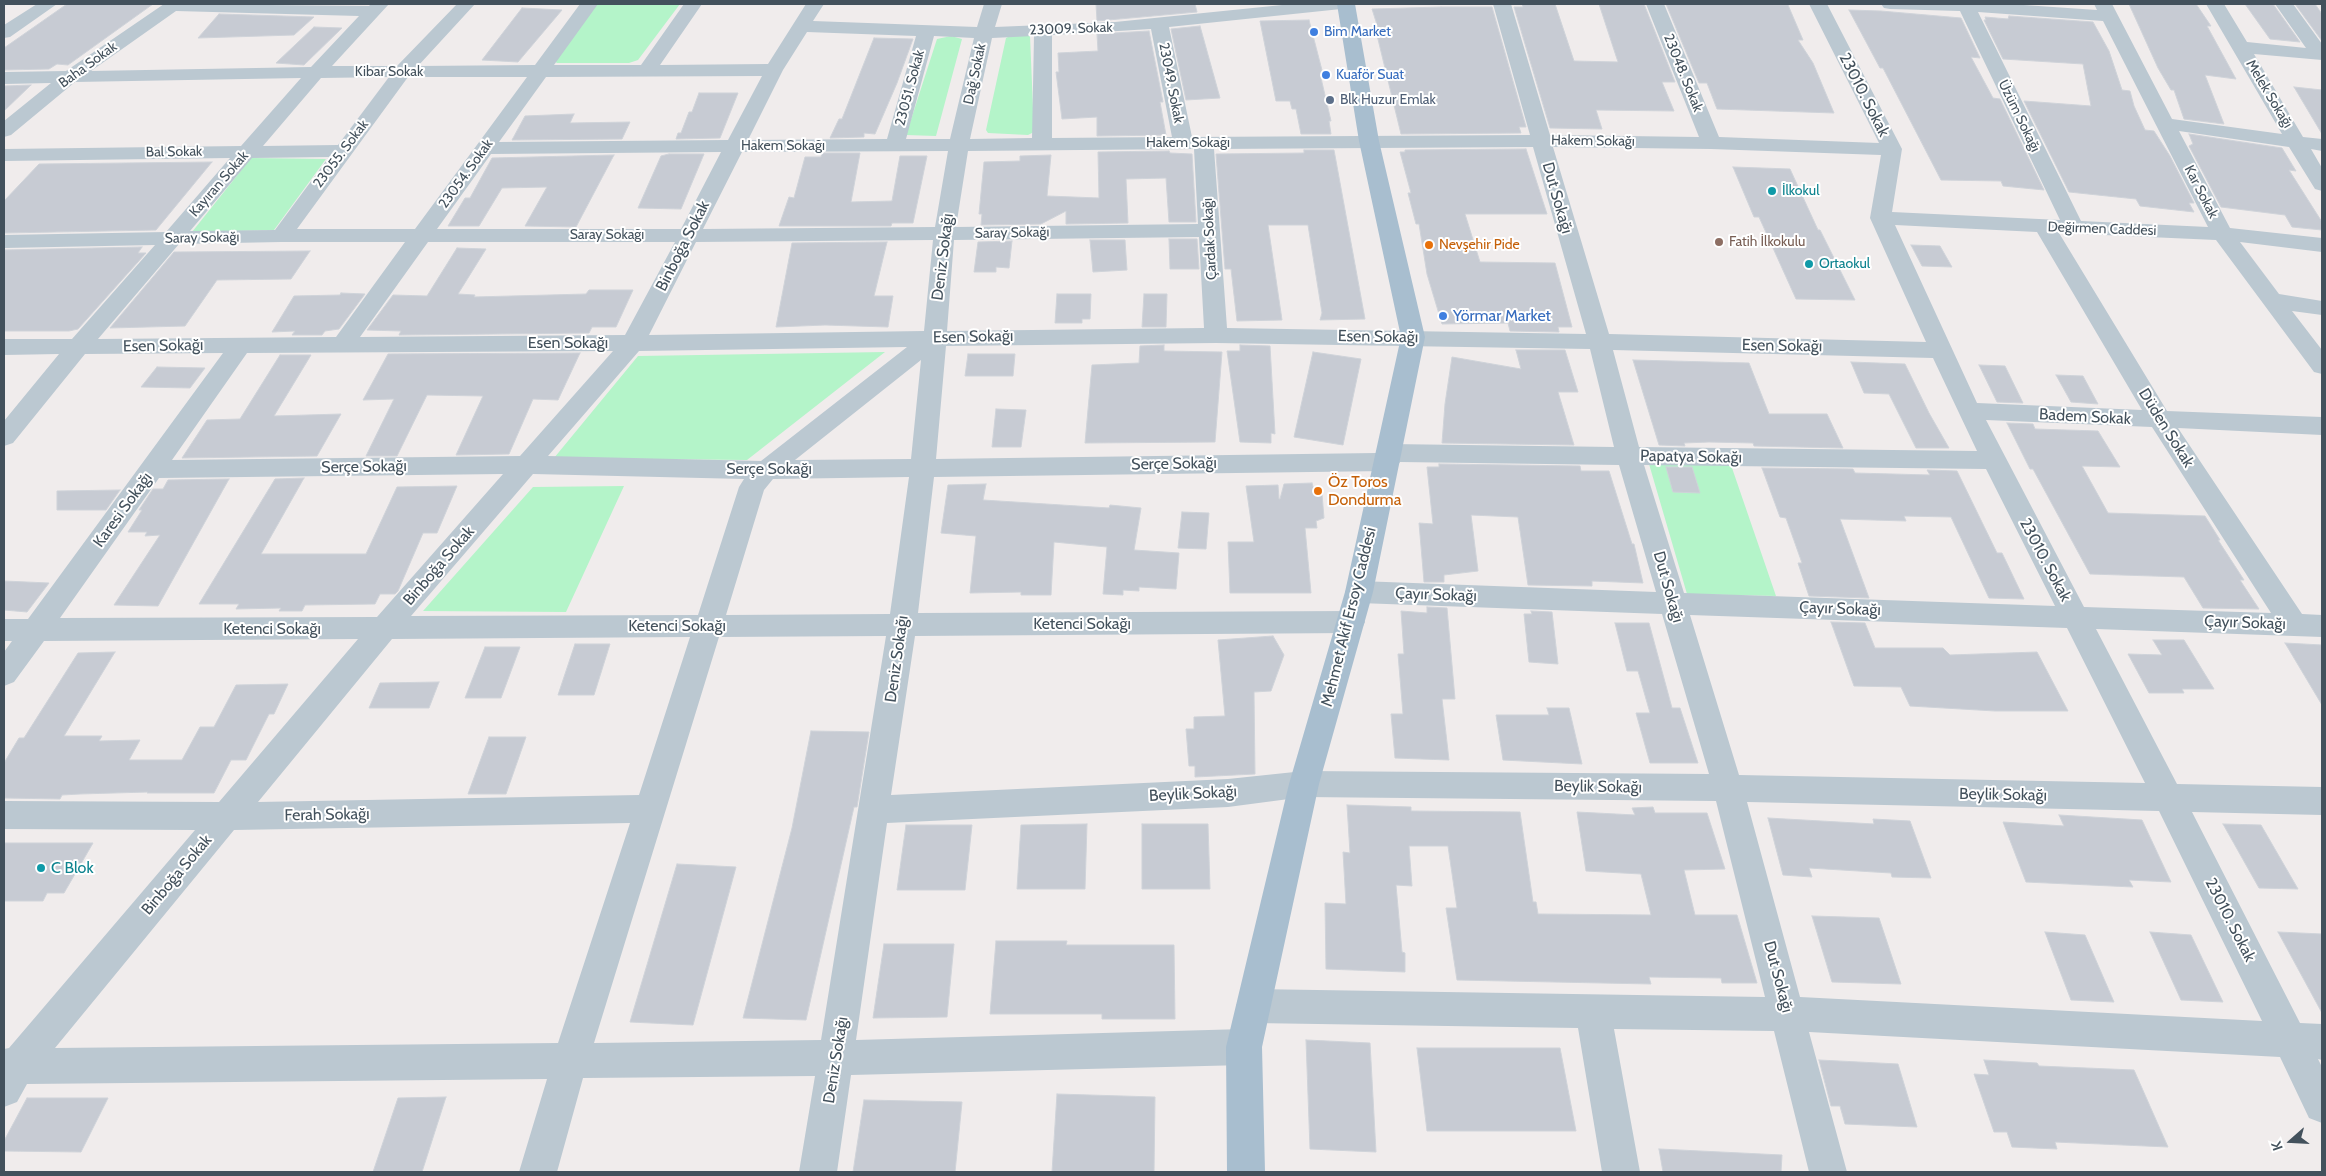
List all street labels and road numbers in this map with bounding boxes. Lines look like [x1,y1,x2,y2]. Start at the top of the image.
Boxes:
street label: 23009. Sokak [1029,19,1113,39]
street label: 23048. Sokak [1660,32,1706,114]
street label: Baha Sokak [56,38,120,92]
street label: 23049. Sokak [1155,41,1187,125]
street label: Dağ Sokak [960,42,990,106]
street label: 23051. Sokak [892,48,928,128]
street label: 23010. Sokak [1835,50,1893,140]
street label: Melek Sokağı [2242,57,2296,131]
street label: Kibar Sokak [355,64,423,80]
street label: Üzüm Sokağı [1994,77,2044,155]
street label: 23055. Sokak [310,117,372,191]
street label: Hakem Sokağı [1551,132,1635,150]
street label: Hakem Sokağı [1146,135,1230,151]
street label: 23054. Sokak [435,136,497,212]
street label: Hakem Sokağı [741,138,825,154]
street label: Bal Sokak [146,143,202,161]
street label: Kayıran Sokak [186,148,252,220]
street label: Dut Sokağı [1538,160,1576,236]
street label: Kar Sokak [2181,163,2221,221]
street label: Çardak Sokağı [1199,197,1221,281]
street label: Binboğa Sokak [652,198,714,294]
street label: Deniz Sokağı [928,212,958,302]
street label: Değirmen Caddesi [2047,219,2157,239]
street label: Saray Sokağı [975,224,1049,242]
street label: Saray Sokağı [570,227,644,243]
street label: Saray Sokağı [165,229,239,247]
street label: Esen Sokağı [933,327,1013,347]
street label: Esen Sokağı [1338,327,1418,347]
street label: Esen Sokağı [528,333,608,353]
street label: Esen Sokağı [123,336,203,356]
street label: Esen Sokağı [1742,336,1822,356]
street label: Düden Sokak [2134,385,2198,471]
street label: Badem Sokak [2039,405,2131,429]
street label: Papatya Sokağı [1640,447,1742,467]
street label: Serçe Sokağı [1131,454,1217,474]
street label: Serçe Sokağı [321,457,407,477]
street label: Serçe Sokağı [726,459,812,479]
street label: Karesi Sokağı [89,469,157,551]
street label: 23010. Sokak [2015,515,2075,605]
street label: Binboğa Sokak [399,522,479,610]
street label: Mehmet Akif Ersoy Caddesi [1317,525,1381,709]
street label: Dut Sokağı [1649,549,1687,625]
street label: Çayır Sokağı [1395,584,1477,606]
street label: Çayır Sokağı [1799,598,1881,620]
street label: Çayır Sokağı [2204,612,2286,634]
street label: Deniz Sokağı [881,614,913,704]
street label: Ketenci Sokağı [1033,614,1131,634]
street label: Ketenci Sokağı [628,616,726,636]
street label: Ketenci Sokağı [223,619,321,639]
street label: Beylik Sokağı [1554,777,1642,797]
street label: Beylik Sokağı [1149,782,1237,806]
street label: Beylik Sokağı [1959,785,2047,805]
street label: Ferah Sokağı [284,805,370,825]
street label: Binboğa Sokak [138,831,216,919]
street label: 23010. Sokak [2201,875,2259,965]
street label: Dut Sokağı [1759,939,1797,1015]
street label: Deniz Sokağı [820,1015,852,1105]

